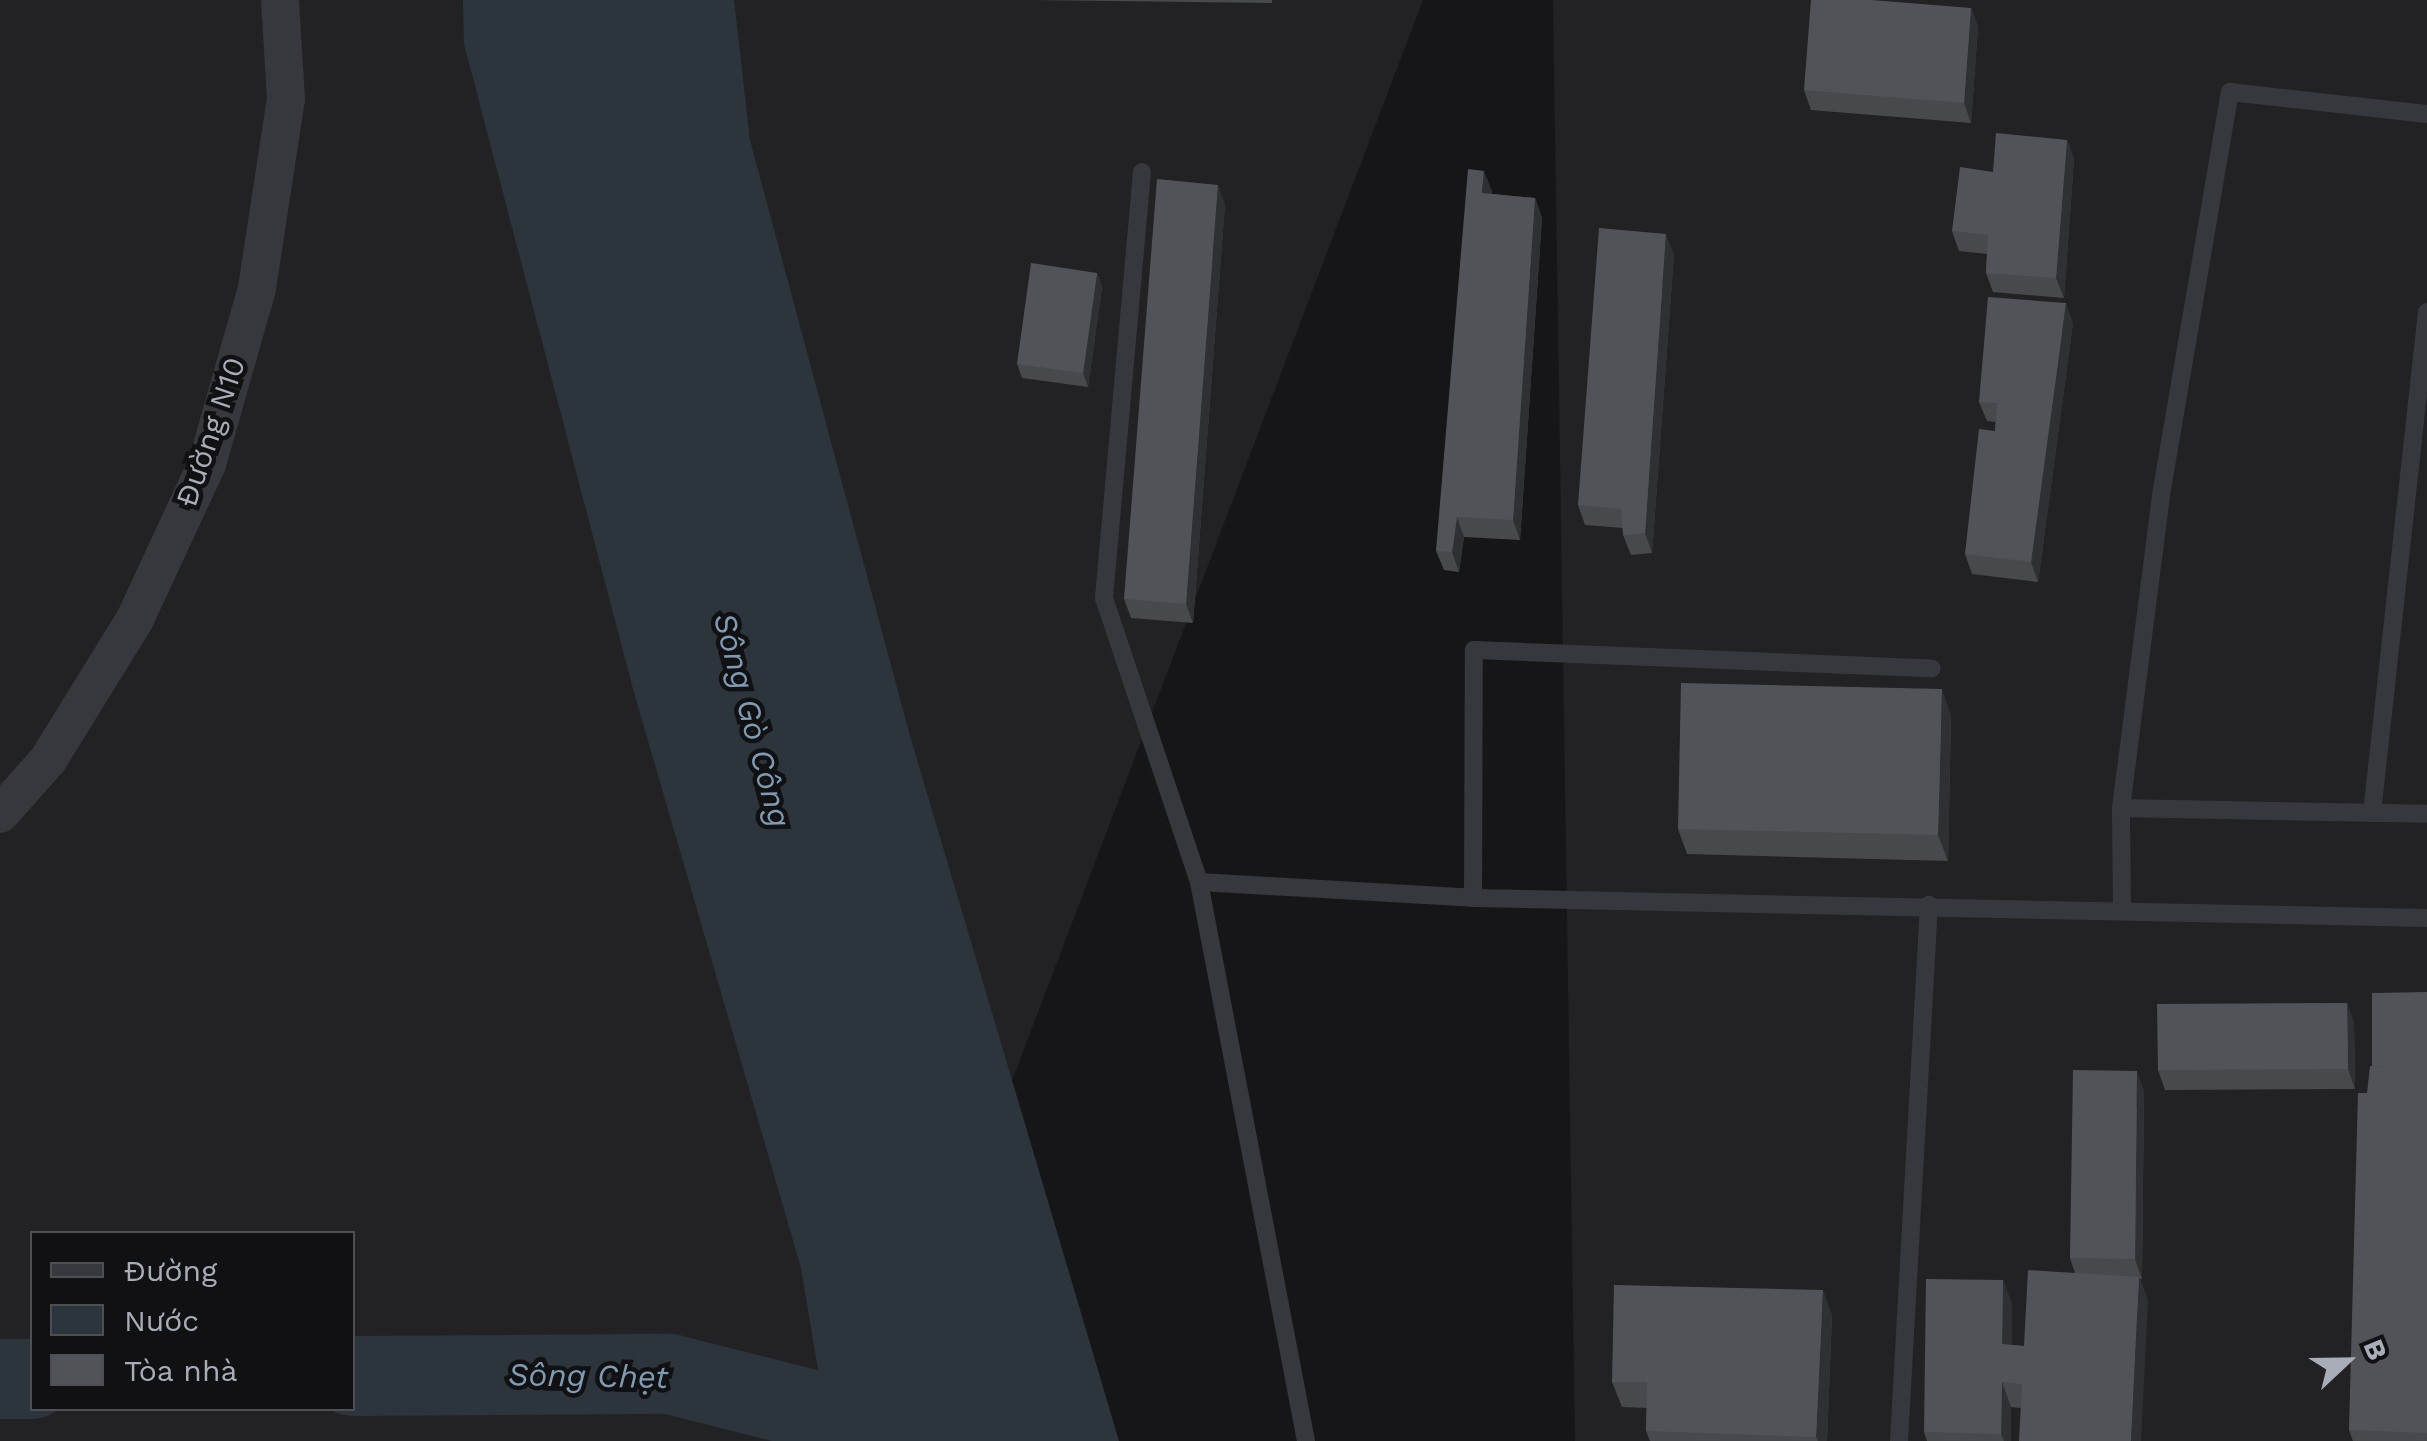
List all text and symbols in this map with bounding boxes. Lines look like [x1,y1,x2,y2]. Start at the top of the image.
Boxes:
street label: Đường N10 [169,353,253,511]
water label: Sông Gò Công [705,608,799,832]
legend [30,1231,355,1411]
text: Đường [124,1253,217,1288]
text: Nước [124,1303,199,1338]
north arrow [2297,1311,2397,1411]
text: B [2356,1335,2394,1365]
text: Tòa nhà [124,1353,237,1388]
water label: Sông Chẹt [508,1355,668,1397]

